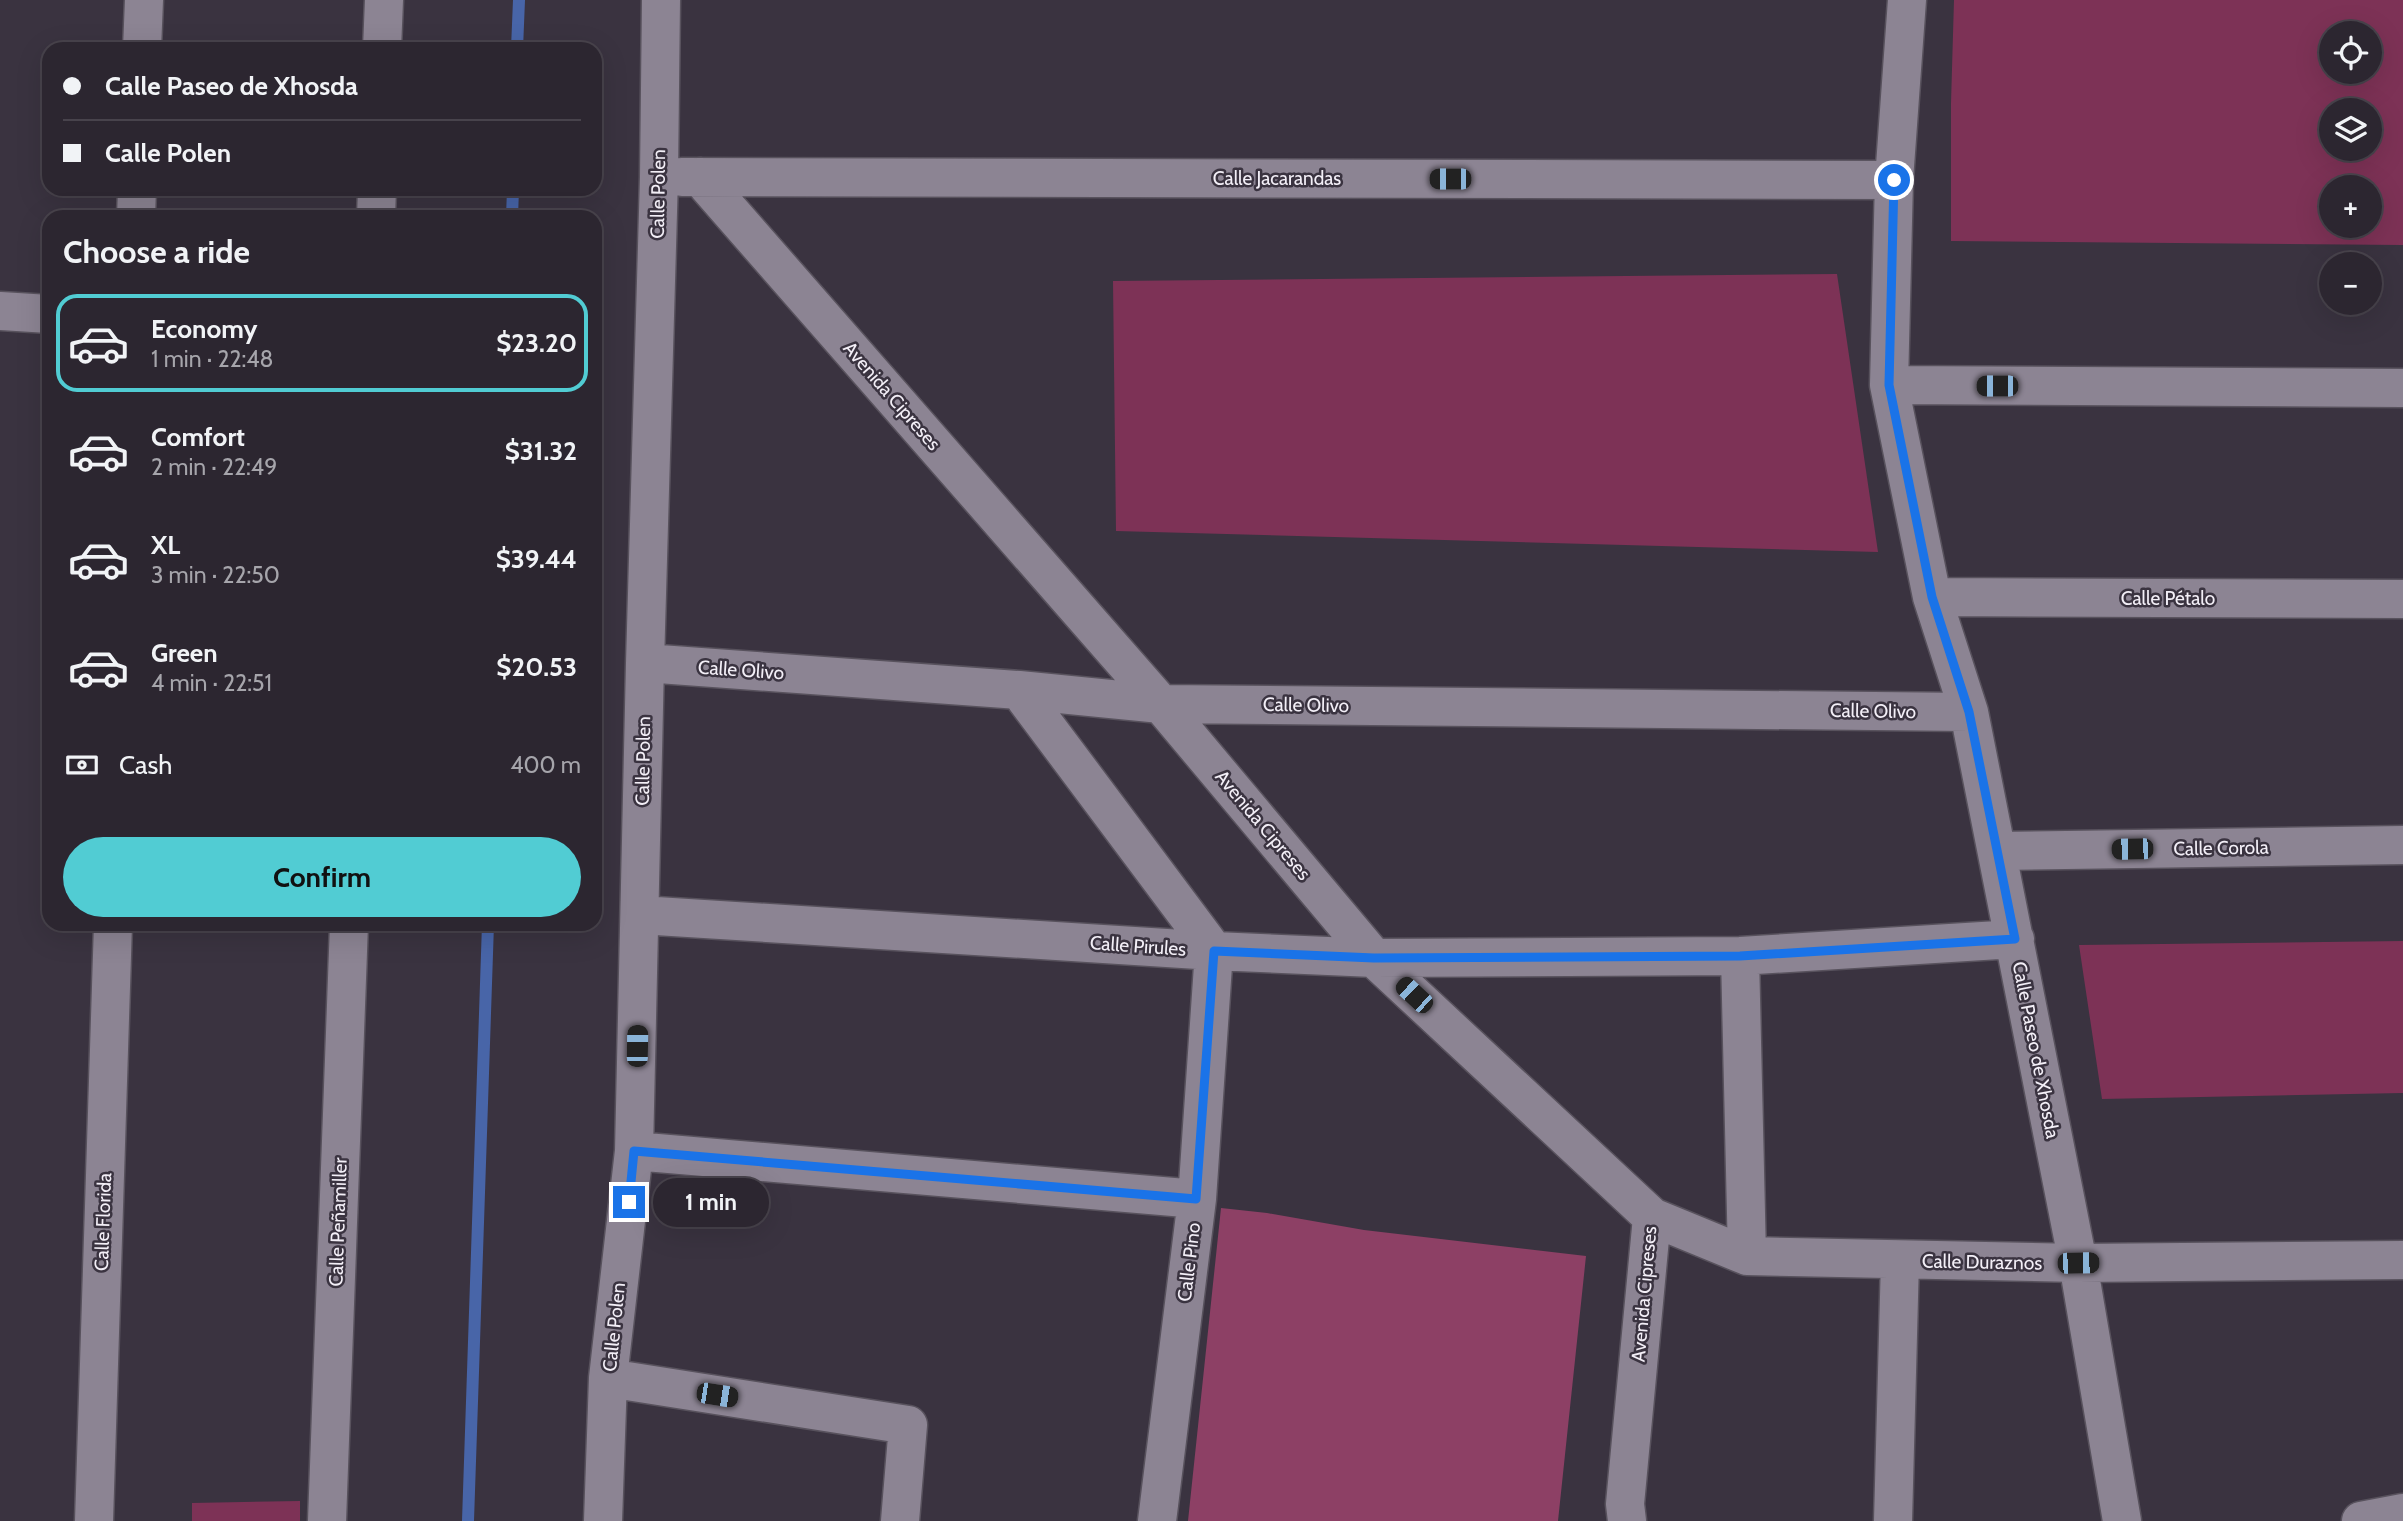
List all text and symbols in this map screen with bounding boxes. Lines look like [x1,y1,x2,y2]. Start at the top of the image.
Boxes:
map controls [2319,21,2382,315]
button: locate [2319,21,2382,84]
text: Calle Paseo de Xhosda [105,70,358,102]
button: layers [2319,98,2382,161]
text: Calle Polen [105,137,231,169]
street label: Calle Polen [646,149,670,239]
route start [1878,164,1910,196]
street label: Calle Jacarandas [1213,167,1341,190]
car [1430,169,1472,190]
button: + [2319,175,2382,238]
text: Choose a ride [63,232,250,271]
button: − [2319,252,2382,315]
icon: car [67,312,130,375]
text: Economy [151,313,257,345]
text: $23.20 [496,327,577,359]
street label: Avenida Cipreses [839,337,946,455]
text: 1 min · 22:48 [151,345,274,373]
car [1977,376,2019,397]
icon: car [67,420,130,483]
text: Comfort [151,421,245,453]
text: $31.32 [505,435,577,467]
text: 2 min · 22:49 [151,453,277,481]
icon: car [67,528,130,591]
text: XL [151,529,180,561]
text: $39.44 [496,543,577,575]
text: 3 min · 22:50 [151,561,280,589]
street label: Calle Pétalo [2121,587,2215,610]
icon: car [67,636,130,699]
text: Green [151,637,218,669]
text: $20.53 [496,651,577,683]
street label: Calle Olivo [697,656,785,684]
text: 4 min · 22:51 [151,669,272,697]
street label: Calle Olivo [1263,693,1349,717]
street label: Calle Olivo [1830,699,1916,723]
street label: Calle Polen [631,716,655,806]
icon: cash [63,746,101,784]
text: Cash [119,749,172,781]
text: 400 m [510,751,581,779]
street label: Avenida Cipreses [1210,765,1316,885]
street label: Calle Corola [2173,836,2269,860]
button: Confirm [63,837,581,917]
car [2111,838,2154,860]
street label: Calle Pirules [1089,931,1187,961]
street label: Calle Paseo de Xhosda [2008,960,2064,1140]
car [1392,973,1437,1017]
car [627,1025,648,1067]
street label: Calle Peñamiller [324,1157,352,1287]
street label: Calle Florida [90,1173,116,1271]
callout: 1 min [654,1178,769,1226]
route end [613,1186,645,1218]
text: 1 min [685,1188,737,1216]
street label: Calle Pino [1173,1221,1205,1303]
street label: Avenida Cipreses [1627,1225,1661,1363]
street label: Calle Duraznos [1922,1249,2042,1275]
car [2057,1252,2100,1274]
street label: Calle Polen [598,1281,630,1373]
car [695,1381,740,1409]

